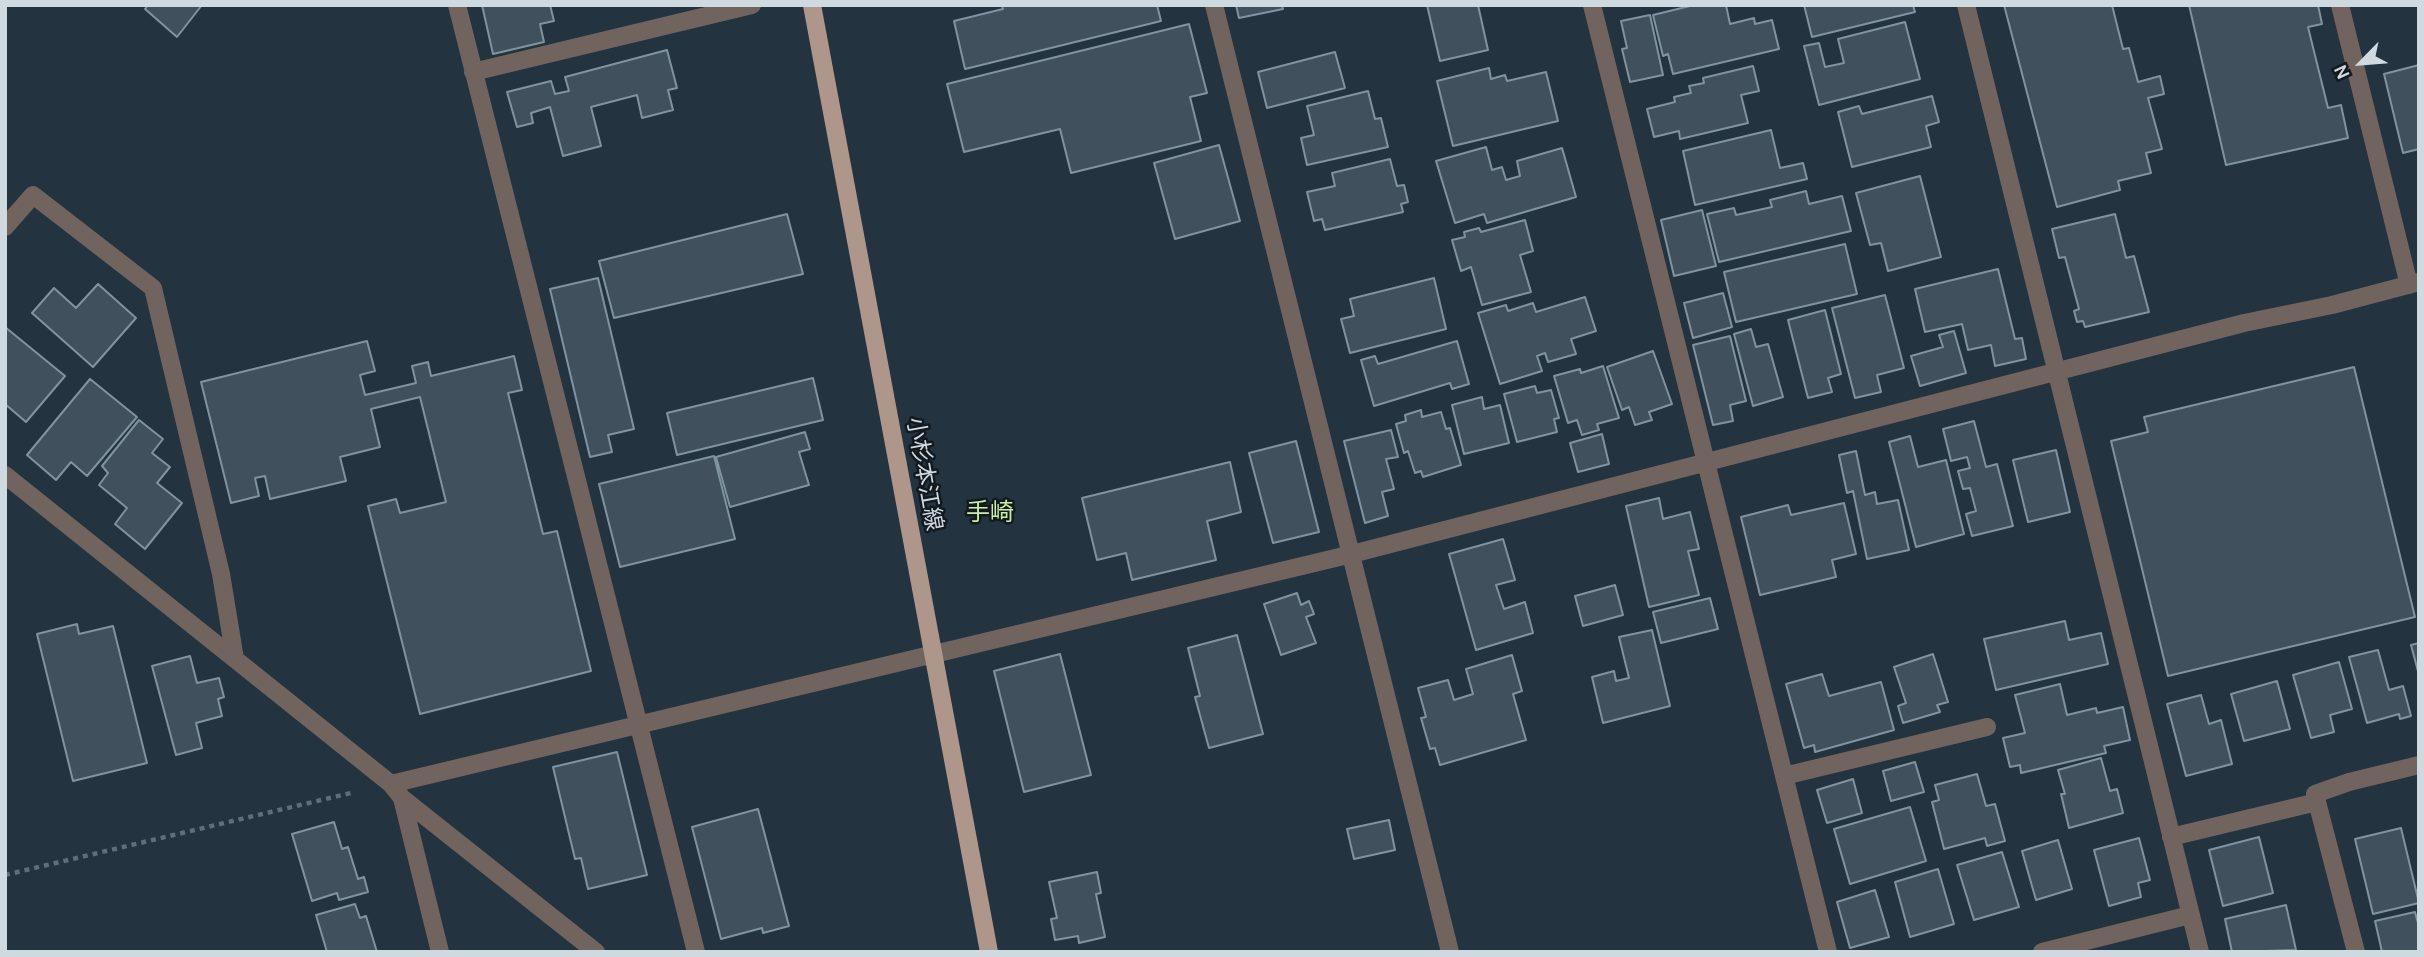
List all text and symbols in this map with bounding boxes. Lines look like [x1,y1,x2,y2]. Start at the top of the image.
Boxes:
north arrow [2326,28,2396,98]
text: N [2329,61,2355,83]
street label: 小杉本江線 [900,415,948,533]
district label: 手崎 [966,499,1014,527]

